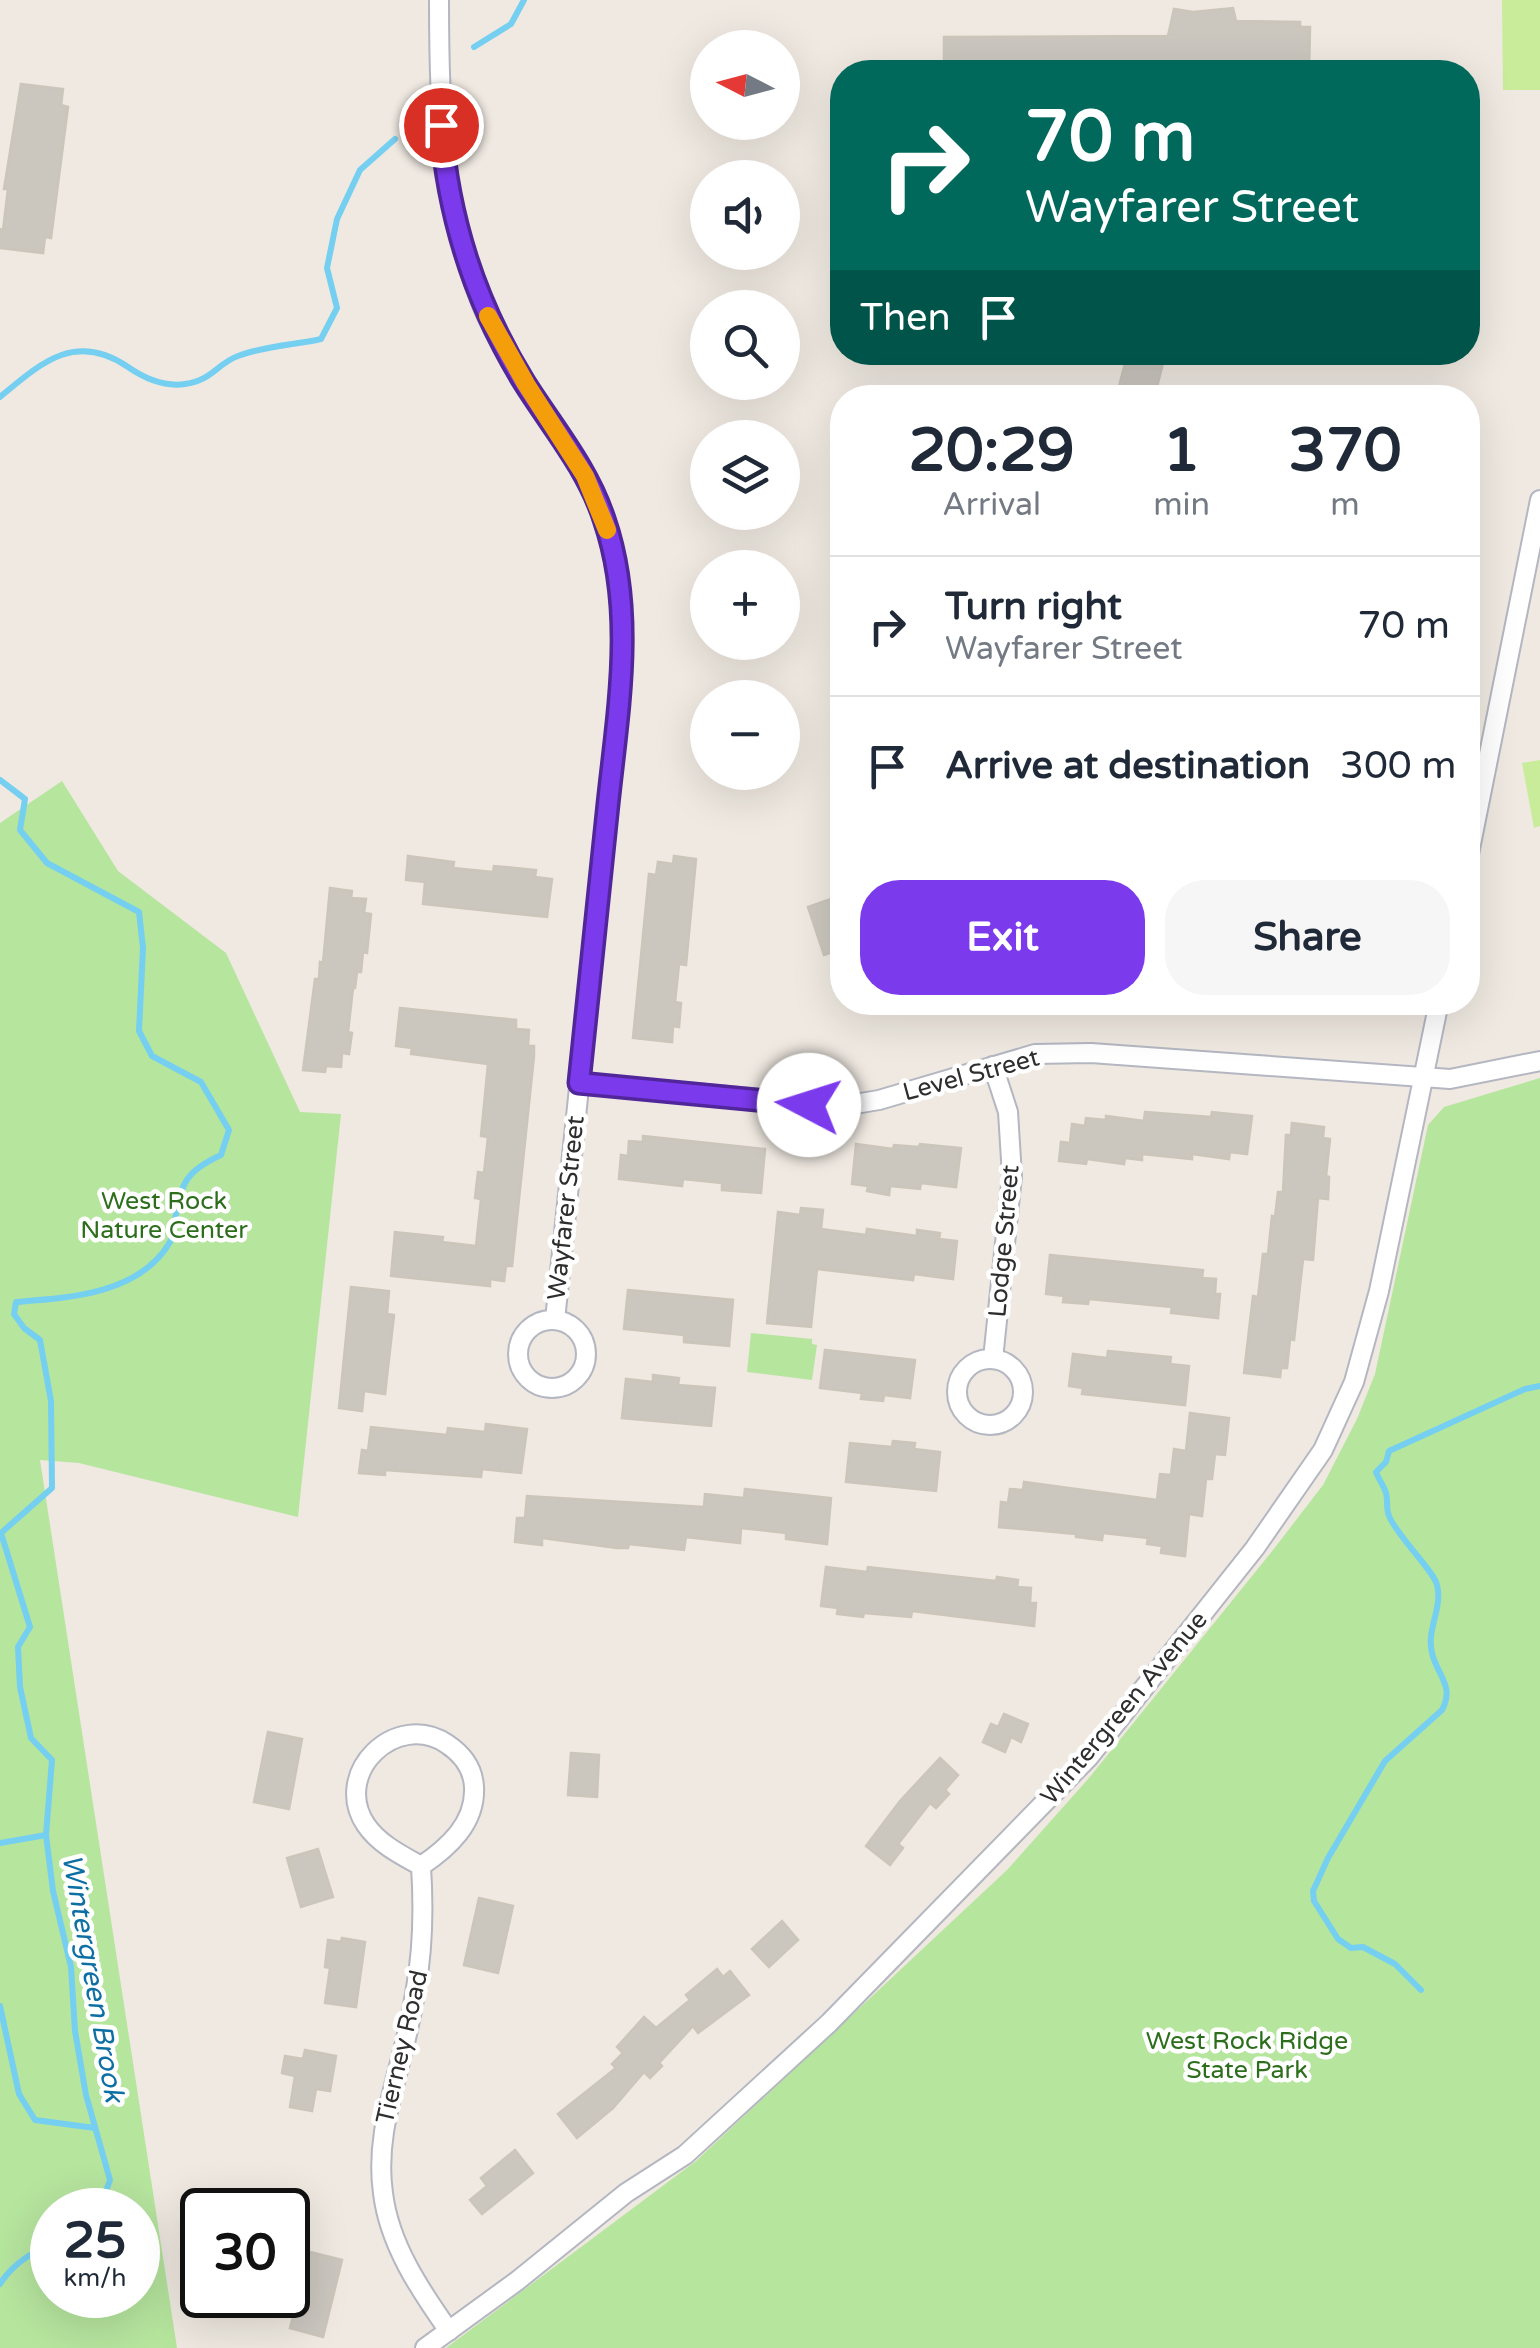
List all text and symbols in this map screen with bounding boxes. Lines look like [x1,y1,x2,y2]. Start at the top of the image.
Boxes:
north arrow [690,30,800,140]
map controls [690,30,800,790]
pin [399,83,484,168]
text: 70 m [1025,96,1195,180]
icon: arrive [414,98,469,153]
icon: right [860,100,990,230]
button: sound [690,160,800,270]
text: Wayfarer Street [1025,181,1359,235]
button: search [690,290,800,400]
icon: arrive [971,290,1026,345]
text: Then [860,295,951,341]
text: 20:29 [908,415,1075,487]
text: 1 [1163,415,1200,487]
text: 370 [1288,415,1402,487]
button: layers [690,420,800,530]
text: Arrival [942,486,1041,524]
text: min [1153,486,1210,524]
text: m [1330,486,1360,524]
button: + [690,550,800,660]
text: Turn right [945,584,1122,630]
icon: right [860,599,915,654]
text: 70 m [1358,603,1450,649]
text: Wayfarer Street [945,630,1183,668]
button: − [690,680,800,790]
icon: arrive [860,739,915,794]
text: Arrive at destination [945,743,1310,789]
text: 300 m [1340,743,1456,789]
button: Exit [860,880,1145,995]
button: Share [1165,880,1450,995]
street label: Level Street [900,1042,1043,1108]
position arrow [757,1053,861,1157]
street label: Wayfarer Street [541,1114,591,1302]
street label: Lodge Street [982,1163,1026,1319]
park label: West Rock Nature Center [80,1186,248,1245]
street label: Wintergreen Avenue [1034,1605,1214,1811]
water label: Wintergreen Brook [54,1851,132,2106]
street label: Tierney Road [370,1967,434,2127]
park label: West Rock Ridge State Park [1146,2026,1348,2085]
speed limit sign: 30 [180,2188,310,2318]
text: 25 [64,2211,126,2271]
text: km/h [64,2263,126,2293]

